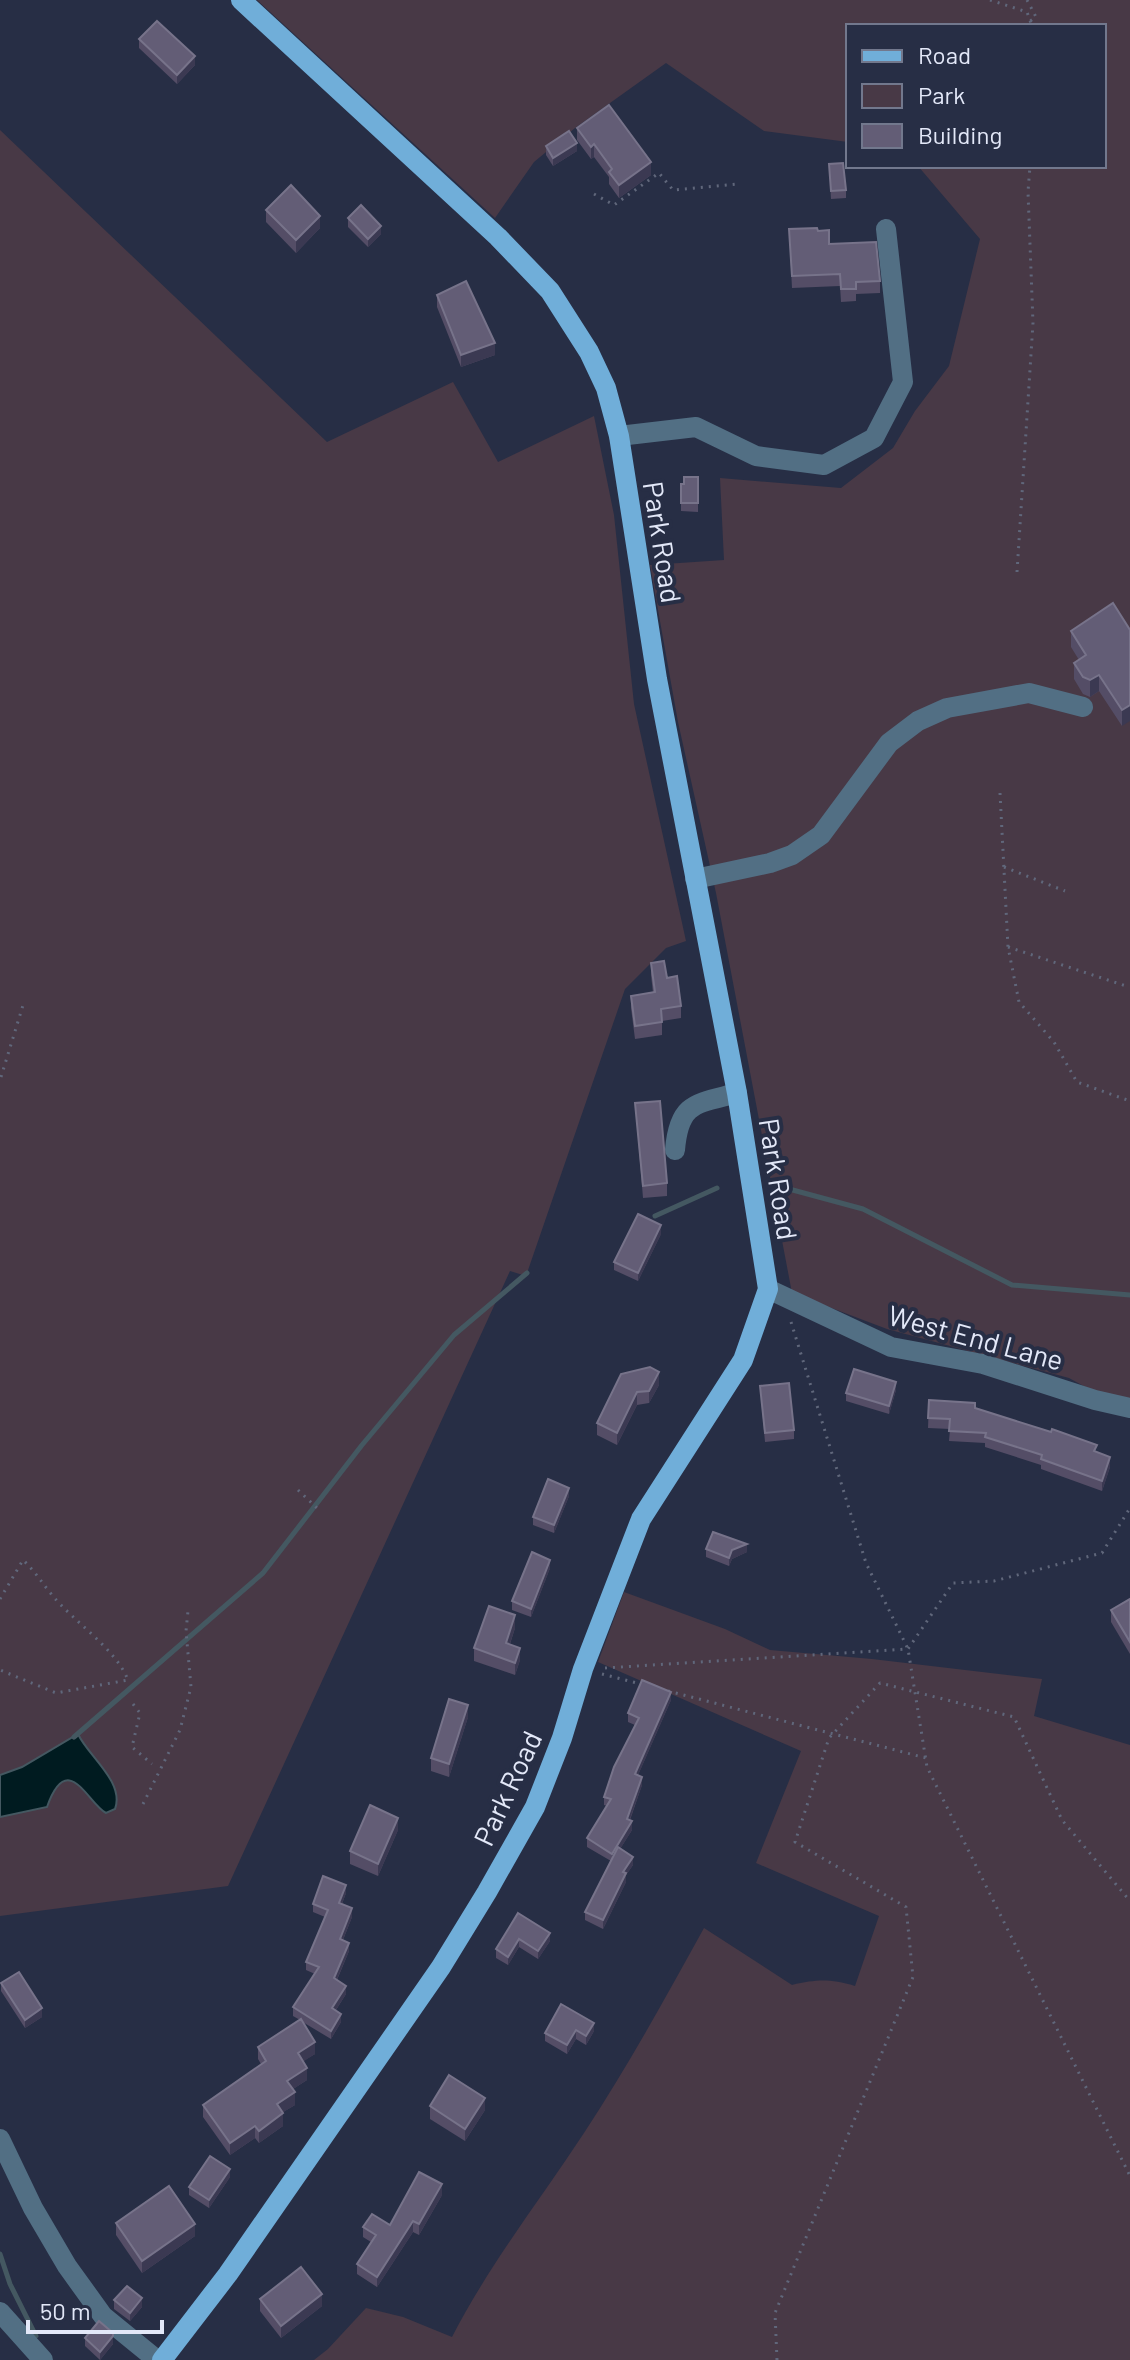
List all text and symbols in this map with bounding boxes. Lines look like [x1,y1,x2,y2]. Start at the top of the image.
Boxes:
legend [846,24,1106,168]
text: Road [918,40,971,69]
text: Park [918,80,965,109]
text: Building [918,120,1002,149]
street label: Park Road [637,479,689,605]
street label: Park Road [753,1116,805,1242]
street label: West End Lane [885,1297,1067,1377]
street label: Park Road [466,1725,548,1851]
scale bar [28,2284,162,2334]
text: 50 m [40,2296,91,2325]

